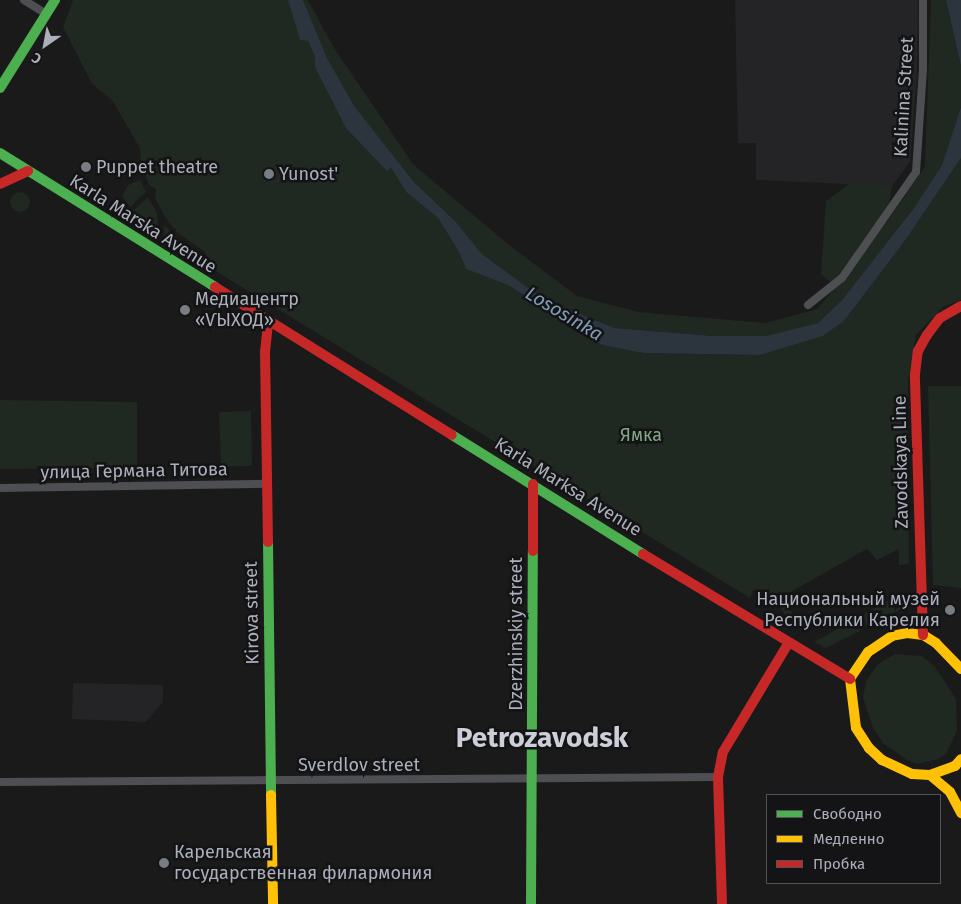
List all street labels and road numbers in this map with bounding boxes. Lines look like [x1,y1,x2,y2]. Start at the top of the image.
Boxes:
street label: Kalinina Street [890,37,918,157]
street label: Karla Marska Avenue [66,170,220,278]
street label: Zavodskaya Line [889,395,913,529]
street label: Karla Marksa Avenue [490,433,646,541]
street label: улица Германа Титова [40,459,228,483]
street label: Dzerzhinskiy street [505,557,527,711]
street label: Kirova street [240,561,264,665]
street label: Sverdlov street [298,754,420,776]

